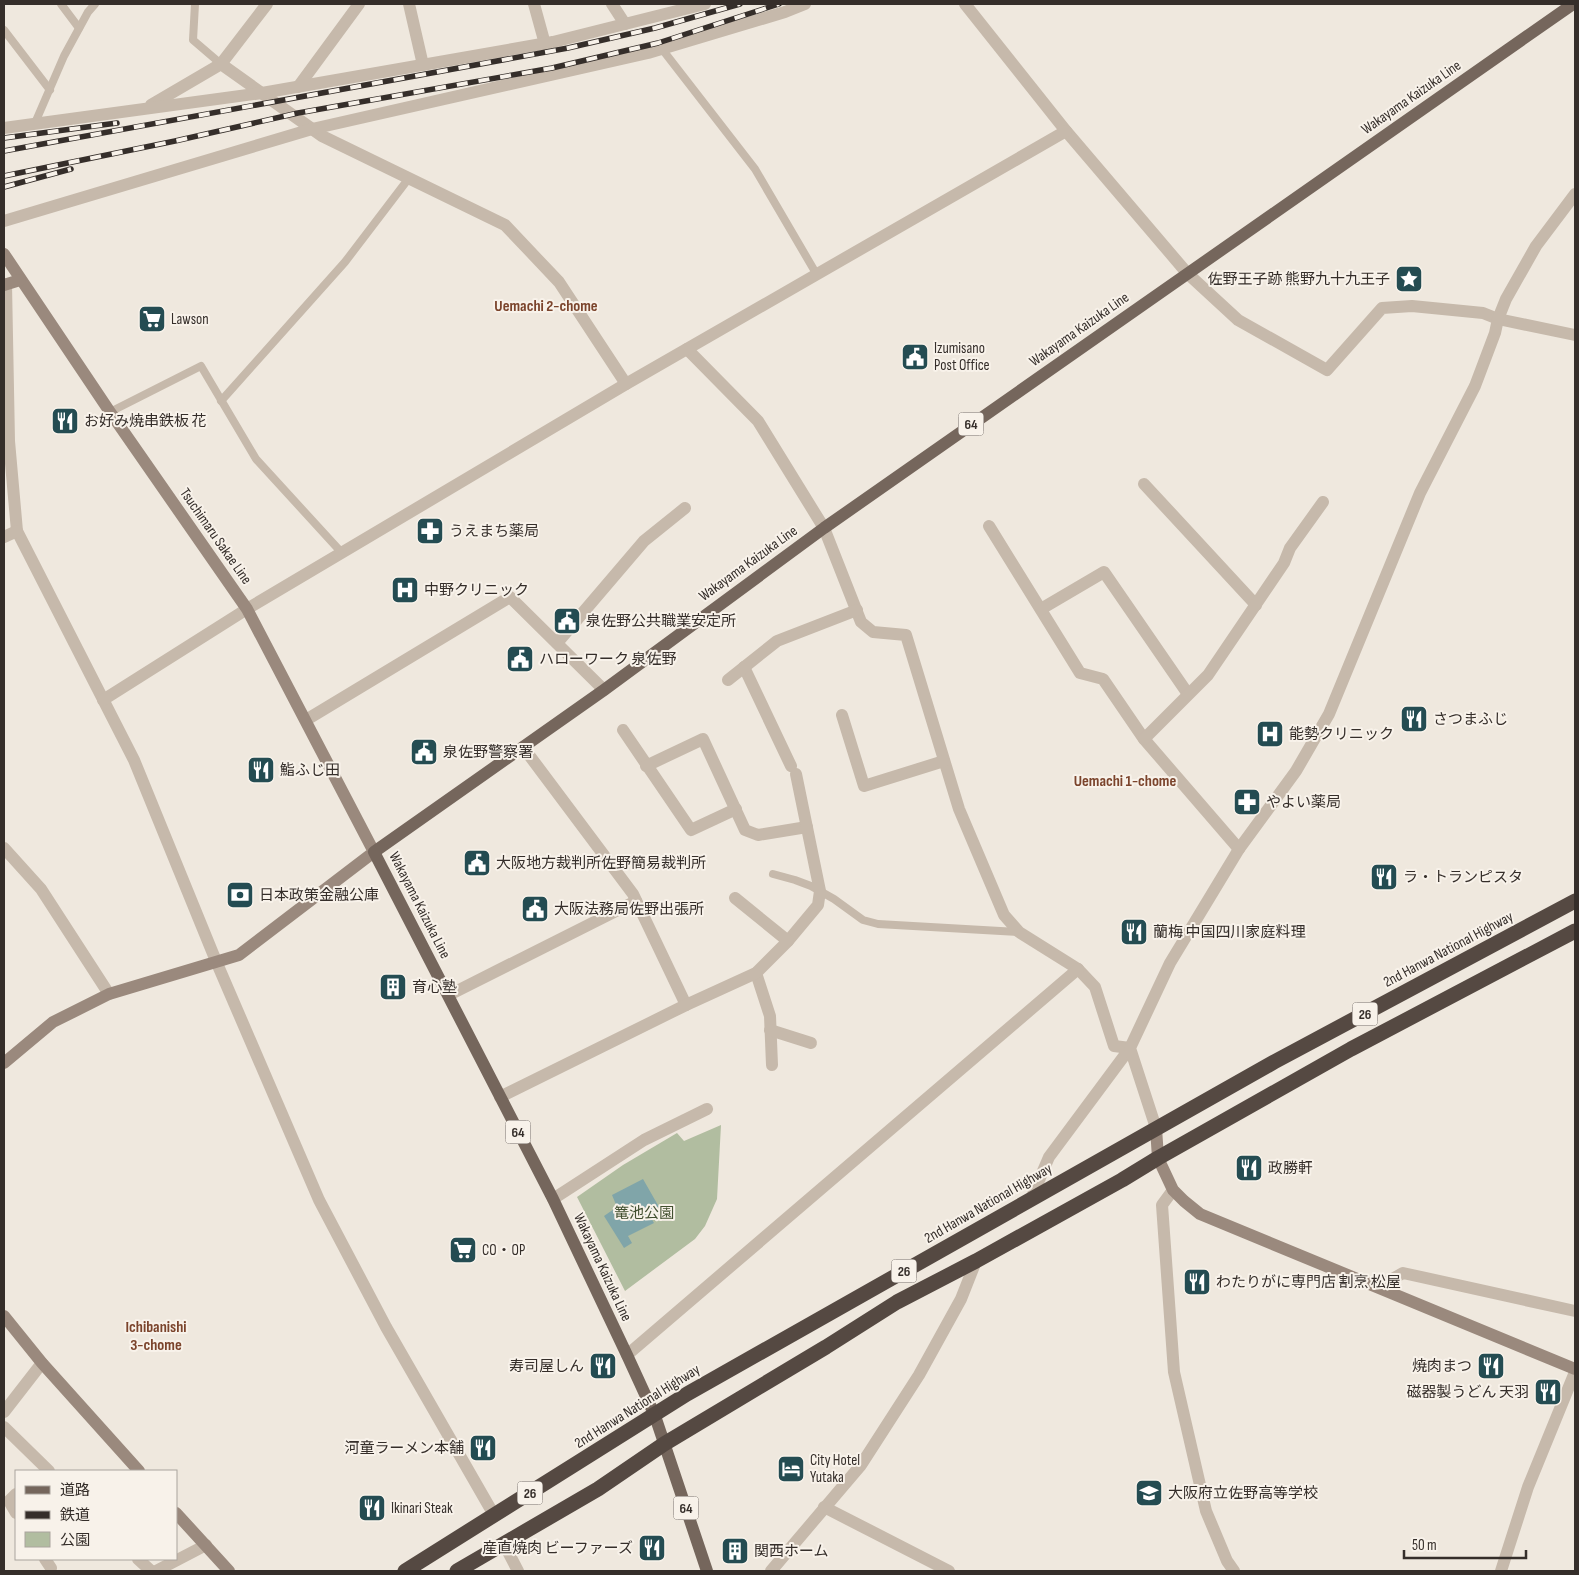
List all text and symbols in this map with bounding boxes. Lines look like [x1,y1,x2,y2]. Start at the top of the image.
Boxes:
street label: Wakayama Kaizuka Line [1358,56,1465,139]
place icon: 佐野王子跡 熊野九十九王子 [1394,264,1424,294]
place label: 佐野王子跡 熊野九十九王子 [1208,270,1390,289]
street label: Wakayama Kaizuka Line [1026,288,1133,371]
district label: Uemachi 2-chome [494,297,598,316]
supermarket icon: Lawson [137,304,167,334]
place label: Lawson [171,310,209,329]
place label: Izumisano Post Office [934,339,990,375]
public building icon: Izumisano Post Office [900,342,930,372]
restaurant icon: お好み焼串鉄板 花 [50,406,80,436]
place label: お好み焼串鉄板 花 [84,412,206,431]
road number: 64 [958,412,984,436]
street label: Tsuchimaru Sakae Line [175,484,256,588]
pharmacy icon: うえまち薬局 [415,516,445,546]
street label: Wakayama Kaizuka Line [695,521,801,606]
place label: うえまち薬局 [449,522,539,541]
hospital icon: 中野クリニック [390,575,420,605]
place label: 中野クリニック [424,581,529,600]
public building icon: 泉佐野公共職業安定所 [552,606,582,636]
place label: 泉佐野公共職業安定所 [586,612,736,631]
public building icon: ハローワーク 泉佐野 [505,644,535,674]
place label: ハローワーク 泉佐野 [539,650,676,669]
restaurant icon: さつまふじ [1399,704,1429,734]
place label: さつまふじ [1433,710,1508,729]
hospital icon: 能勢クリニック [1255,719,1285,749]
place label: 能勢クリニック [1289,725,1394,744]
public building icon: 泉佐野警察署 [409,737,439,767]
place label: 泉佐野警察署 [443,743,533,762]
restaurant icon: 鮨ふじ田 [246,755,276,785]
place label: 鮨ふじ田 [280,761,340,780]
district label: Uemachi 1-chome [1074,772,1176,791]
pharmacy icon: やよい薬局 [1232,787,1262,817]
place label: やよい薬局 [1266,793,1341,812]
public building icon: 大阪地方裁判所佐野簡易裁判所 [462,848,492,878]
street label: Wakayama Kaizuka Line [384,849,455,962]
place label: 大阪地方裁判所佐野簡易裁判所 [496,854,706,873]
restaurant icon: ラ・トランピスタ [1369,862,1399,892]
place label: ラ・トランピスタ [1403,868,1523,887]
bank icon: 日本政策金融公庫 [225,880,255,910]
place label: 日本政策金融公庫 [259,886,379,905]
public building icon: 大阪法務局佐野出張所 [520,894,550,924]
place label: 大阪法務局佐野出張所 [554,900,704,919]
street label: 2nd Hanwa National Highway [1380,907,1517,992]
restaurant icon: 蘭梅 中国四川家庭料理 [1119,917,1149,947]
place label: 蘭梅 中国四川家庭料理 [1153,923,1305,942]
building icon: 育心塾 [378,972,408,1002]
place label: 育心塾 [412,978,457,997]
road number: 26 [1352,1002,1378,1026]
road number: 64 [506,1120,530,1144]
restaurant icon: 政勝軒 [1234,1153,1264,1183]
street label: 2nd Hanwa National Highway [921,1159,1056,1248]
place label: 政勝軒 [1268,1159,1313,1178]
park label: 篭池公園 [614,1204,674,1223]
street label: Wakayama Kaizuka Line [569,1210,636,1324]
supermarket icon: CO・OP [448,1235,478,1265]
place label: CO・OP [482,1241,525,1260]
road number: 26 [892,1260,916,1282]
restaurant icon: わたりがに専門店 割烹 松屋 [1182,1267,1212,1297]
place label: わたりがに専門店 割烹 松屋 [1216,1273,1401,1292]
district label: Ichibanishi 3-chome [125,1318,187,1355]
restaurant icon: 寿司屋しん [588,1351,618,1381]
restaurant icon: 焼肉まつ [1476,1351,1506,1381]
place label: 寿司屋しん [509,1357,584,1376]
place label: 焼肉まつ [1412,1357,1472,1376]
street label: 2nd Hanwa National Highway [571,1360,704,1453]
restaurant icon: 磁器製うどん 天羽 [1533,1377,1563,1407]
place label: 磁器製うどん 天羽 [1407,1383,1529,1402]
restaurant icon: 河童ラーメン本舗 [468,1433,498,1463]
place label: 河童ラーメン本舗 [345,1439,464,1458]
place label: City Hotel Yutaka [810,1451,860,1487]
hotel icon: City Hotel Yutaka [776,1454,806,1484]
legend [15,1470,178,1560]
school or university icon: 大阪府立佐野高等学校 [1134,1478,1164,1508]
text: 道路 [60,1481,90,1500]
road number: 26 [518,1482,542,1505]
place label: 大阪府立佐野高等学校 [1168,1484,1318,1503]
restaurant icon: Ikinari Steak [357,1493,387,1523]
road number: 64 [674,1496,698,1520]
place label: Ikinari Steak [391,1499,453,1518]
text: 鉄道 [60,1506,90,1525]
scale bar [1404,1528,1526,1560]
text: 公園 [60,1531,90,1550]
restaurant icon: 産直焼肉 ビーファーズ [637,1533,667,1563]
building icon: 関西ホーム [720,1536,750,1566]
text: 50 m [1412,1536,1437,1555]
place label: 産直焼肉 ビーファーズ [482,1539,633,1558]
place label: 関西ホーム [754,1542,829,1561]

